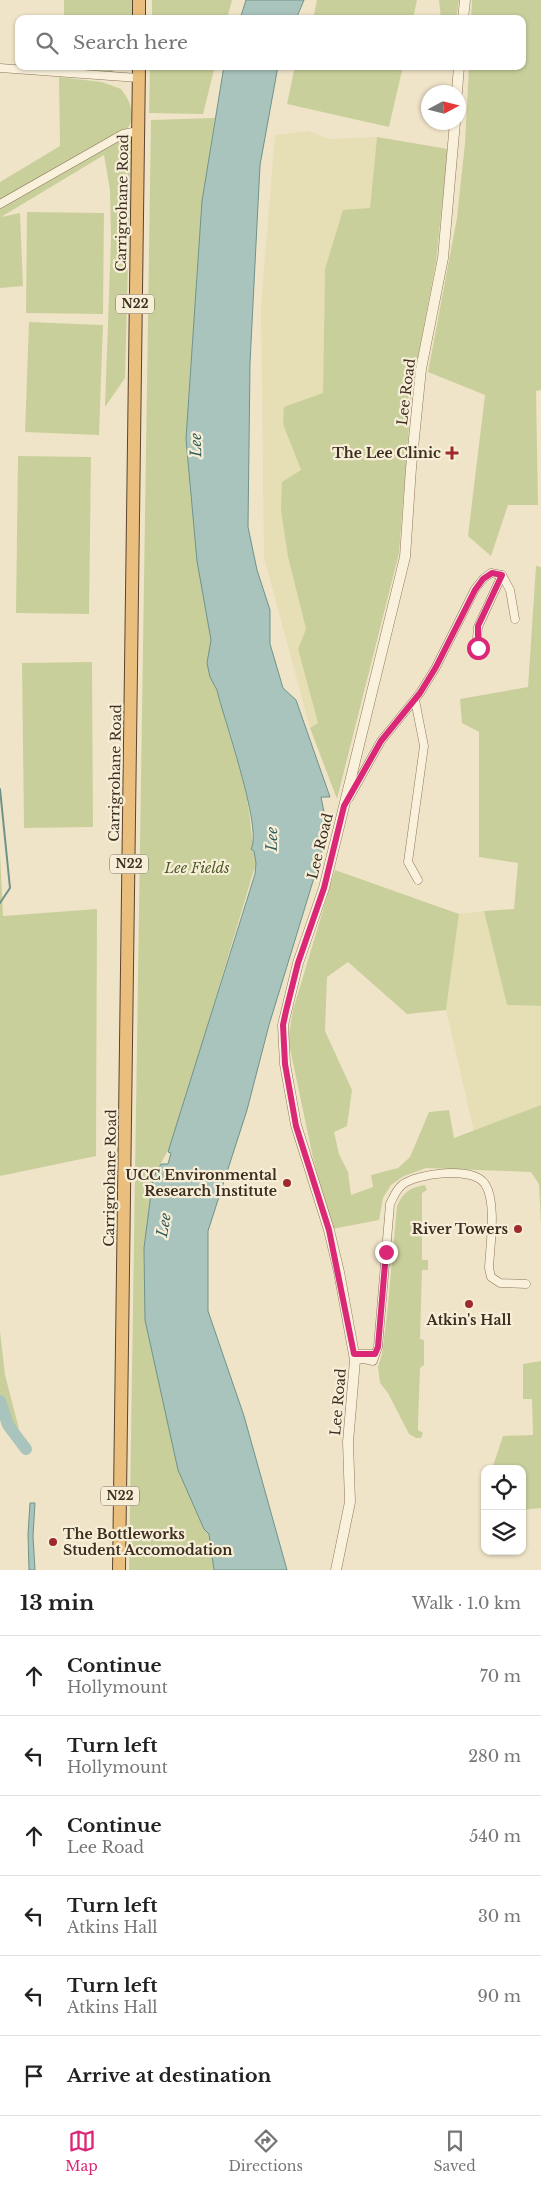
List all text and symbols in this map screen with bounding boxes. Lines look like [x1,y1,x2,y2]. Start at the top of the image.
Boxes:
search box [15,15,526,70]
icon: search [33,29,61,57]
text: Search here [73,31,188,54]
north arrow [421,85,466,130]
street label: Carrigrohane Road [112,134,132,272]
road number: N22 [116,294,154,314]
street label: Lee Road [393,357,419,427]
water label: Lee [186,433,205,458]
place label: The Lee Clinic [332,444,441,462]
marker: The Lee Clinic [445,446,459,460]
route start [467,637,490,660]
street label: Carrigrohane Road [105,704,125,842]
street label: Lee Road [303,811,337,881]
water label: Lee [262,827,281,852]
road number: N22 [110,854,148,874]
park label: Lee Fields [164,859,229,877]
street label: Carrigrohane Road [100,1109,120,1247]
place label: UCC Environmental Research Institute [125,1166,277,1200]
marker: UCC Environmental Research Institute [281,1177,293,1189]
water label: Lee [152,1211,175,1239]
place label: River Towers [412,1220,508,1238]
marker: River Towers [512,1223,524,1235]
route end [375,1241,398,1264]
marker: Atkin's Hall [463,1298,475,1310]
place label: Atkin's Hall [426,1311,512,1329]
street label: Lee Road [326,1367,350,1436]
map controls [481,1465,526,1555]
button: locate [481,1465,526,1510]
road number: N22 [101,1486,139,1505]
button: layers [481,1510,526,1555]
place label: The Bottleworks Student Accomodation [63,1525,232,1559]
marker: The Bottleworks Student Accomodation [47,1536,59,1548]
text: 13 min [20,1590,94,1616]
text: Walk · 1.0 km [412,1593,521,1613]
text: Continue [67,1654,162,1677]
icon: ahead [20,1662,48,1690]
text: 70 m [480,1666,521,1686]
text: Hollymount [67,1677,168,1697]
text: Turn left [67,1734,158,1757]
icon: left [20,1742,48,1770]
text: 280 m [468,1746,521,1766]
text: Hollymount [67,1757,168,1777]
text: Continue [67,1814,162,1837]
icon: ahead [20,1822,48,1850]
text: 540 m [469,1826,521,1846]
text: Lee Road [67,1837,144,1857]
text: Turn left [67,1894,158,1917]
icon: left [20,1902,48,1930]
text: 30 m [478,1906,521,1926]
text: Atkins Hall [67,1917,158,1937]
text: Turn left [67,1974,158,1997]
icon: left [20,1982,48,2010]
text: 90 m [478,1986,521,2006]
text: Atkins Hall [67,1997,158,2017]
icon: arrive [20,2062,48,2090]
text: Arrive at destination [67,2064,271,2087]
tab: Map [65,2127,98,2175]
tab: Directions [228,2127,303,2175]
tab: Saved [433,2127,476,2175]

